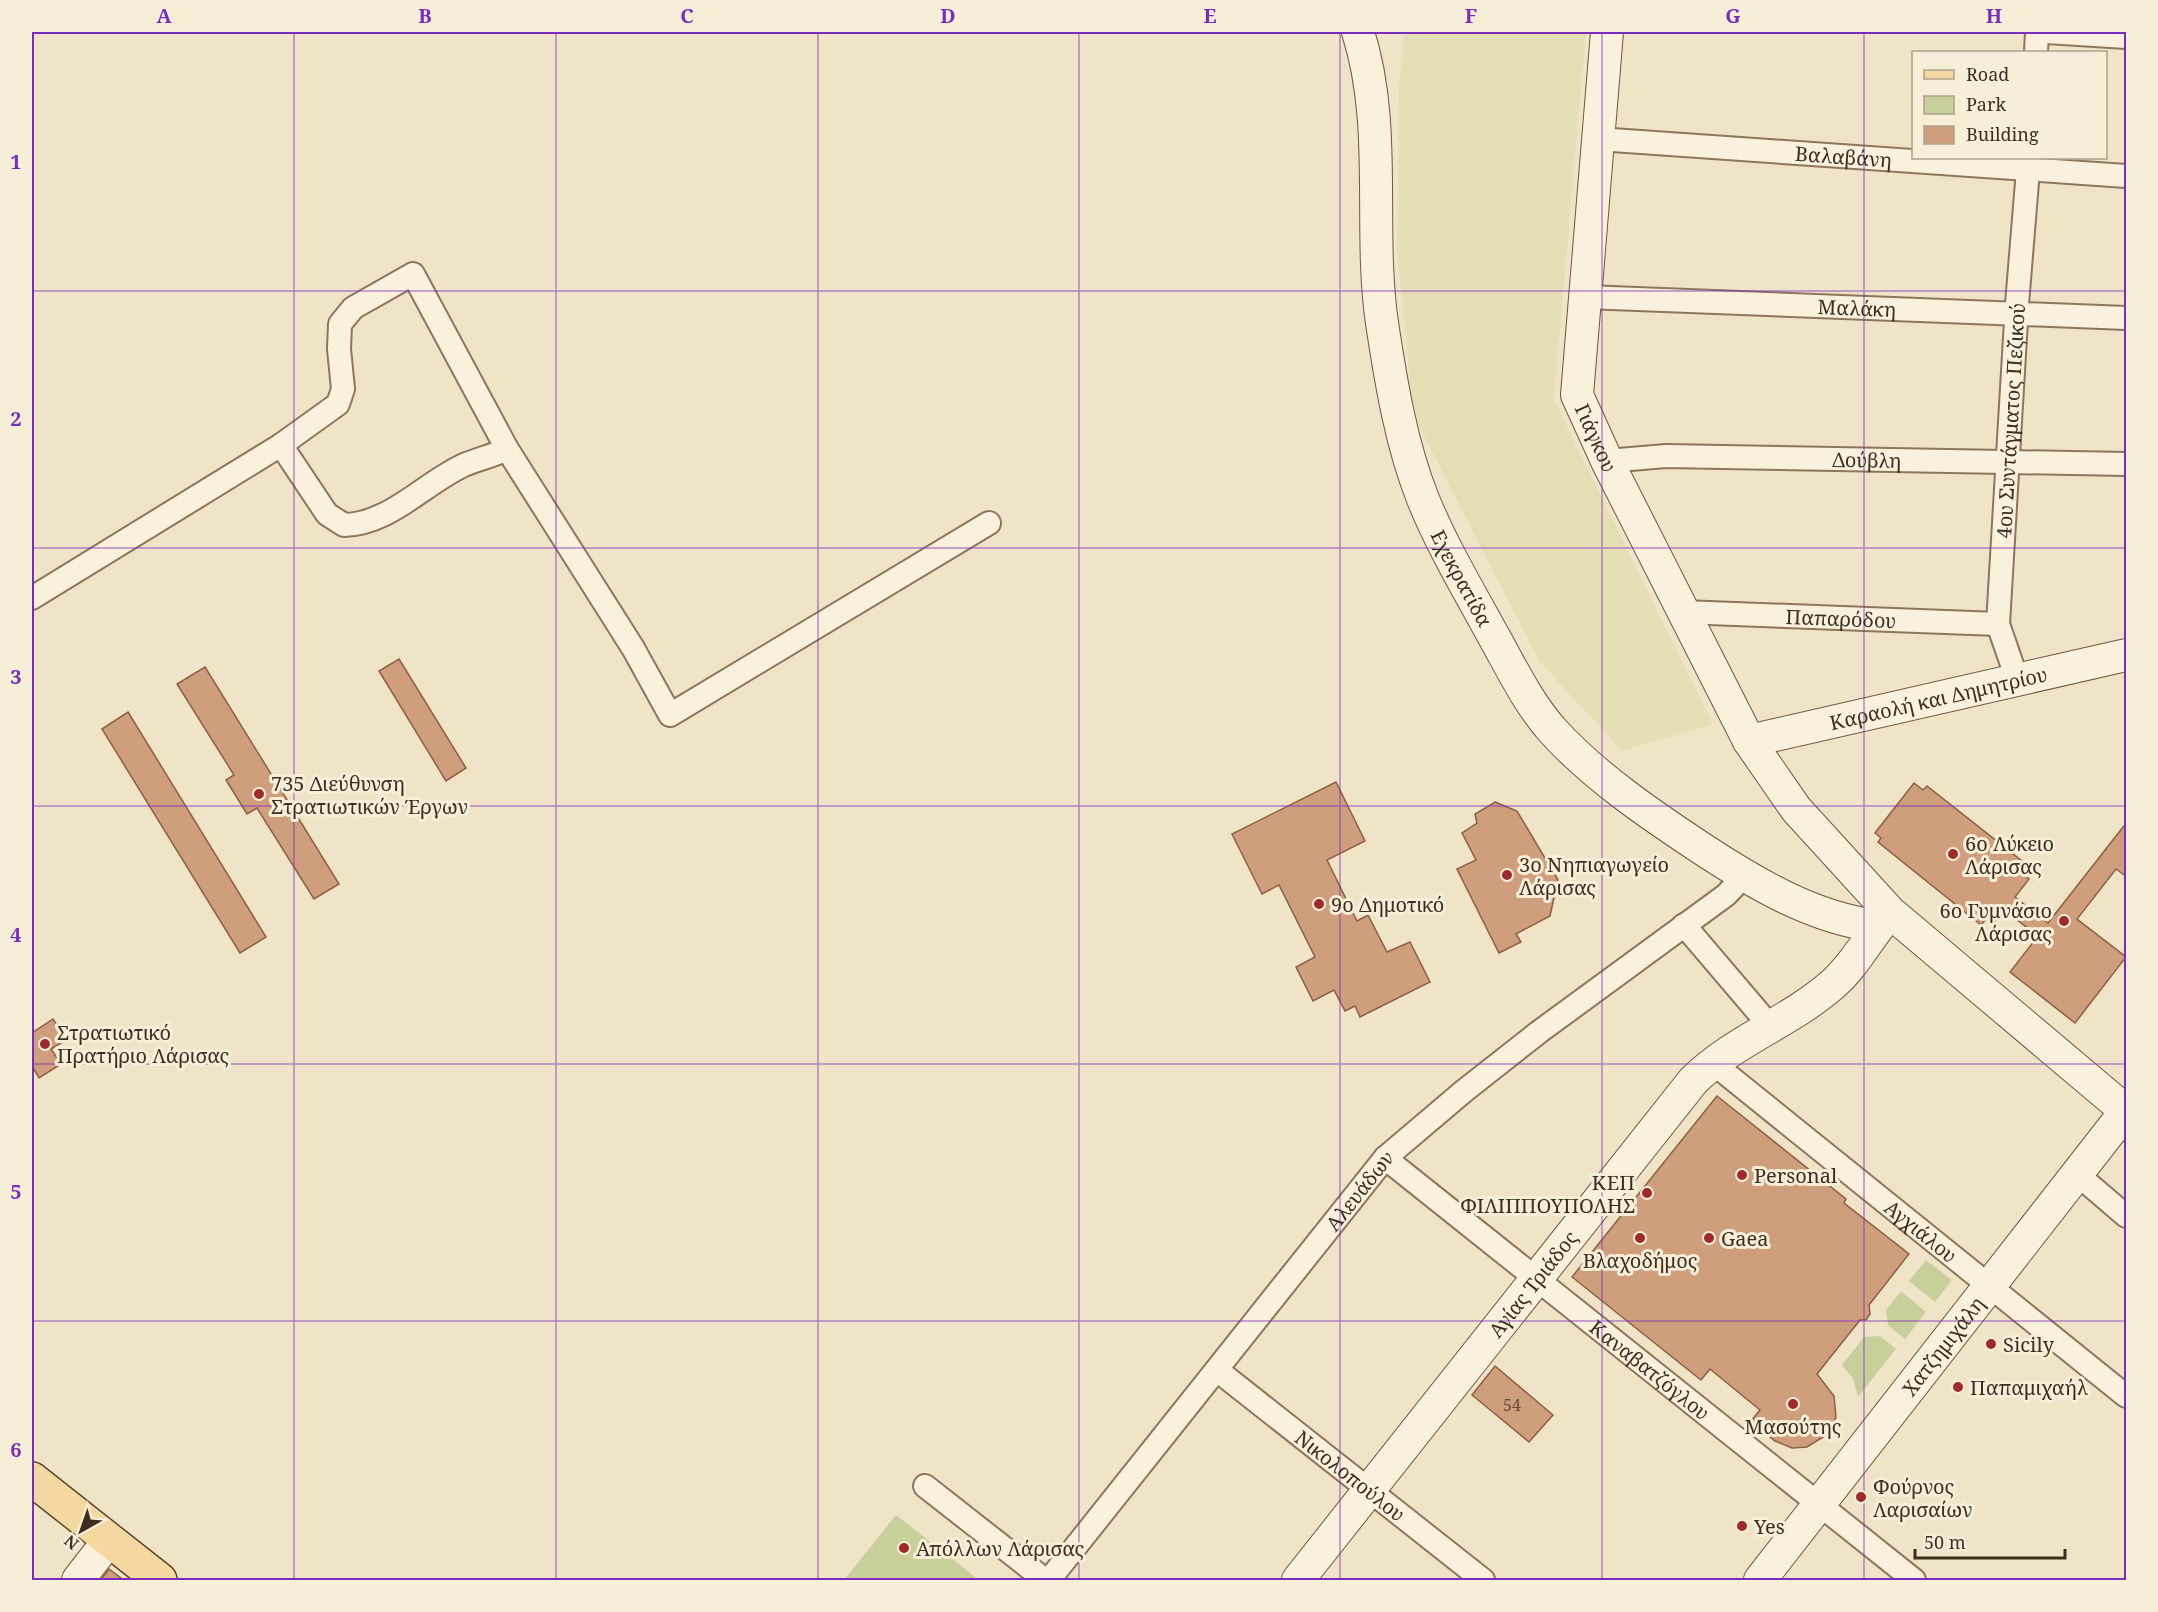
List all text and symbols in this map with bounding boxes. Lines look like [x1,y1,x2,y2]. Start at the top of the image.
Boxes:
text: A [156,2,172,29]
text: B [418,2,432,29]
text: C [680,2,694,29]
text: D [940,2,956,29]
text: E [1203,2,1217,29]
text: F [1465,2,1477,29]
text: G [1725,2,1741,29]
text: H [1986,2,2002,29]
legend [1912,51,2107,159]
text: Road [1966,62,2009,86]
text: Park [1966,92,2006,116]
text: Building [1966,122,2039,146]
street label: Βαλαβάνη [1794,139,1893,173]
text: 1 [10,148,22,175]
street label: Μαλάκη [1817,293,1897,323]
street label: 4ου Συντάγματος Πεζικού [1990,302,2031,539]
street label: Γιάγκου [1569,399,1624,476]
text: 2 [10,405,22,432]
street label: Δούβλη [1832,445,1901,474]
street label: Εχεκρατίδα [1425,525,1499,631]
street label: Παπαρόδου [1785,602,1897,634]
street label: Καραολή και Δημητρίου [1827,660,2050,736]
text: 3 [10,663,22,690]
place label: 735 Διεύθυνση Στρατιωτικών Έργων [271,770,468,820]
marker: 735 Διεύθυνση Στρατιωτικών Έργων [252,787,266,801]
place label: 6ο Λύκειο Λάρισας [1965,830,2054,880]
marker: 6ο Λύκειο Λάρισας [1946,847,1960,861]
place label: 3o Νηπιαγωγείο Λάρισας [1519,851,1669,901]
marker: 3o Νηπιαγωγείο Λάρισας [1500,868,1514,882]
place label: 9ο Δημοτικό [1331,891,1444,918]
marker: 9ο Δημοτικό [1312,897,1326,911]
place label: 6ο Γυμνάσιο Λάρισας [1940,897,2052,947]
marker: 6ο Γυμνάσιο Λάρισας [2057,914,2071,928]
text: 4 [10,921,22,948]
place label: Στρατιωτικό Πρατήριο Λάρισας [57,1019,229,1069]
marker: Στρατιωτικό Πρατήριο Λάρισας [38,1037,52,1051]
street label: Αλευάδων [1319,1144,1399,1236]
place label: Personal [1754,1162,1837,1189]
marker: Personal [1735,1168,1749,1182]
place label: ΚΕΠ ΦΙΛΙΠΠΟΥΠΟΛΗΣ [1460,1169,1635,1219]
text: 5 [10,1178,22,1205]
marker: ΚΕΠ ΦΙΛΙΠΠΟΥΠΟΛΗΣ [1640,1186,1654,1200]
street label: Αγχιάλου [1879,1193,1963,1268]
street label: Αγίας Τριάδος [1482,1225,1583,1343]
place label: Gaea [1721,1225,1769,1252]
marker: Βλαχοδήμος [1633,1231,1647,1245]
marker: Gaea [1702,1231,1716,1245]
place label: Βλαχοδήμος [1583,1247,1697,1274]
street label: Χατζημιχάλη [1895,1291,1990,1401]
street label: Καναβατζόγλου [1584,1313,1716,1426]
place label: Sicily [2003,1331,2055,1358]
marker: Sicily [1984,1337,1998,1351]
place label: Παπαμιχαήλ [1970,1374,2088,1401]
marker: Παπαμιχαήλ [1951,1380,1965,1394]
house number: 54 [1503,1394,1521,1416]
marker: Μασούτης [1786,1397,1800,1411]
place label: Μασούτης [1745,1413,1841,1440]
street label: Νικολοπούλου [1290,1424,1411,1527]
text: 6 [10,1436,22,1463]
place label: Φούρνος Λαρισαίων [1873,1473,1973,1523]
marker: Φούρνος Λαρισαίων [1854,1490,1868,1504]
north arrow [51,1501,111,1561]
place label: Yes [1753,1513,1785,1540]
marker: Yes [1735,1519,1749,1533]
scale bar [1915,1522,2065,1560]
text: N [59,1530,83,1555]
text: 50 m [1924,1530,1966,1554]
place label: Απόλλων Λάρισας [916,1535,1084,1562]
marker: Απόλλων Λάρισας [897,1541,911,1555]

